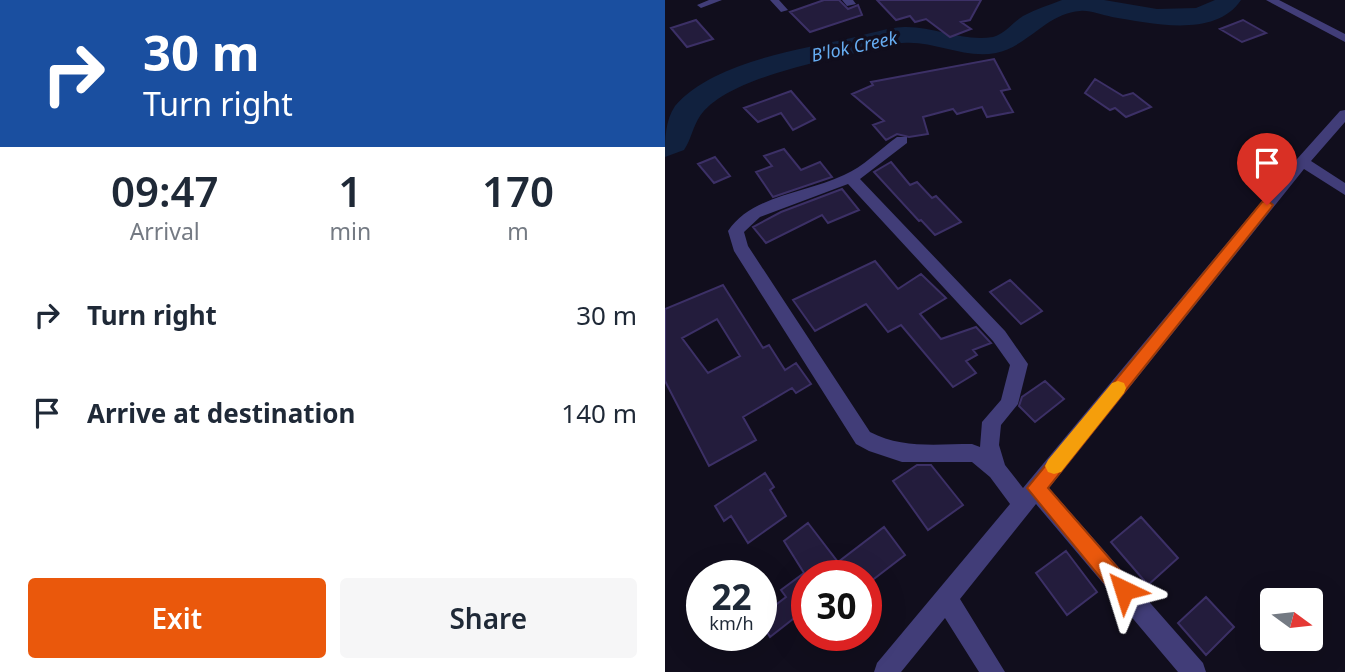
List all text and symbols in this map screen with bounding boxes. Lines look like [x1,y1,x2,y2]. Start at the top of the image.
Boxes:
text: 30 m [143,19,260,85]
water label: B'lok Creek [809,25,900,67]
icon: right [28,28,119,119]
text: Turn right [143,82,293,125]
pin [1237,133,1297,205]
icon: arrive [1248,144,1286,182]
text: 09:47 [111,162,219,219]
text: 1 [338,162,362,219]
text: 170 [482,162,554,219]
text: Arrival [130,215,200,247]
text: min [329,215,371,247]
text: m [507,215,529,247]
icon: right [28,296,66,334]
text: Turn right [87,297,217,333]
text: 30 m [576,297,637,333]
icon: arrive [28,394,66,432]
text: Arrive at destination [87,395,356,431]
text: 140 m [561,395,637,431]
position arrow [1087,553,1161,627]
speed limit sign: 30 [791,560,882,651]
text: 22 [711,573,752,620]
button: Exit [28,578,326,658]
button: Share [340,578,637,658]
north arrow [1260,588,1323,651]
map controls [1260,588,1323,651]
text: km/h [709,611,754,635]

